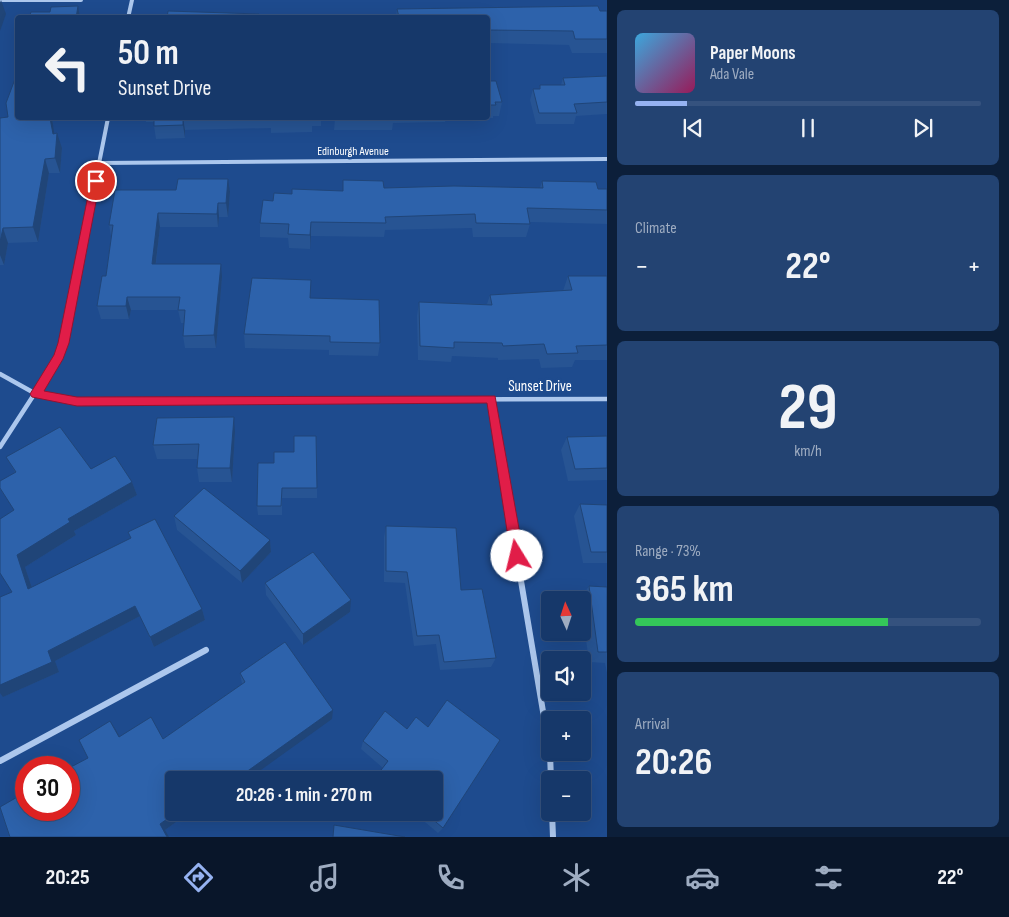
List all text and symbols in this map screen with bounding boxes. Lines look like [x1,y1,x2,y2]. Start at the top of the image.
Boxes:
text: 50 m [118,32,179,75]
icon: left [35,35,100,100]
text: Paper Moons [710,42,796,65]
text: Ada Vale [710,65,754,84]
text: Sunset Drive [118,75,211,102]
icon: previous [679,114,707,142]
icon: pause [794,114,822,142]
icon: next [909,114,937,142]
street label: Edinburgh Avenue [317,144,389,159]
pin [75,160,117,202]
icon: arrive [82,167,110,195]
text: Climate [635,219,677,238]
text: 22° [785,244,831,289]
text: − [635,250,649,283]
text: + [967,250,981,283]
text: 29 [778,370,838,448]
street label: Sunset Drive [508,377,572,396]
text: km/h [794,442,822,461]
position arrow [490,529,542,581]
text: Range · 73% [635,542,701,561]
text: 365 km [635,567,734,612]
north arrow [541,591,591,641]
map controls [541,591,591,821]
button: sound [541,651,591,701]
button: + [541,711,591,761]
text: Arrival [635,715,669,734]
text: 20:26 [635,740,712,785]
speed limit sign: 30 [15,756,80,821]
button: − [541,771,591,821]
text: 20:26 · 1 min · 270 m [236,784,372,807]
icon: directions [181,860,216,895]
icon: music [307,860,342,895]
icon: phone [433,860,468,895]
icon: climate [559,860,594,895]
icon: car [685,860,720,895]
icon: filters [811,860,846,895]
text: 20:25 [46,864,90,891]
text: 22° [937,864,963,891]

